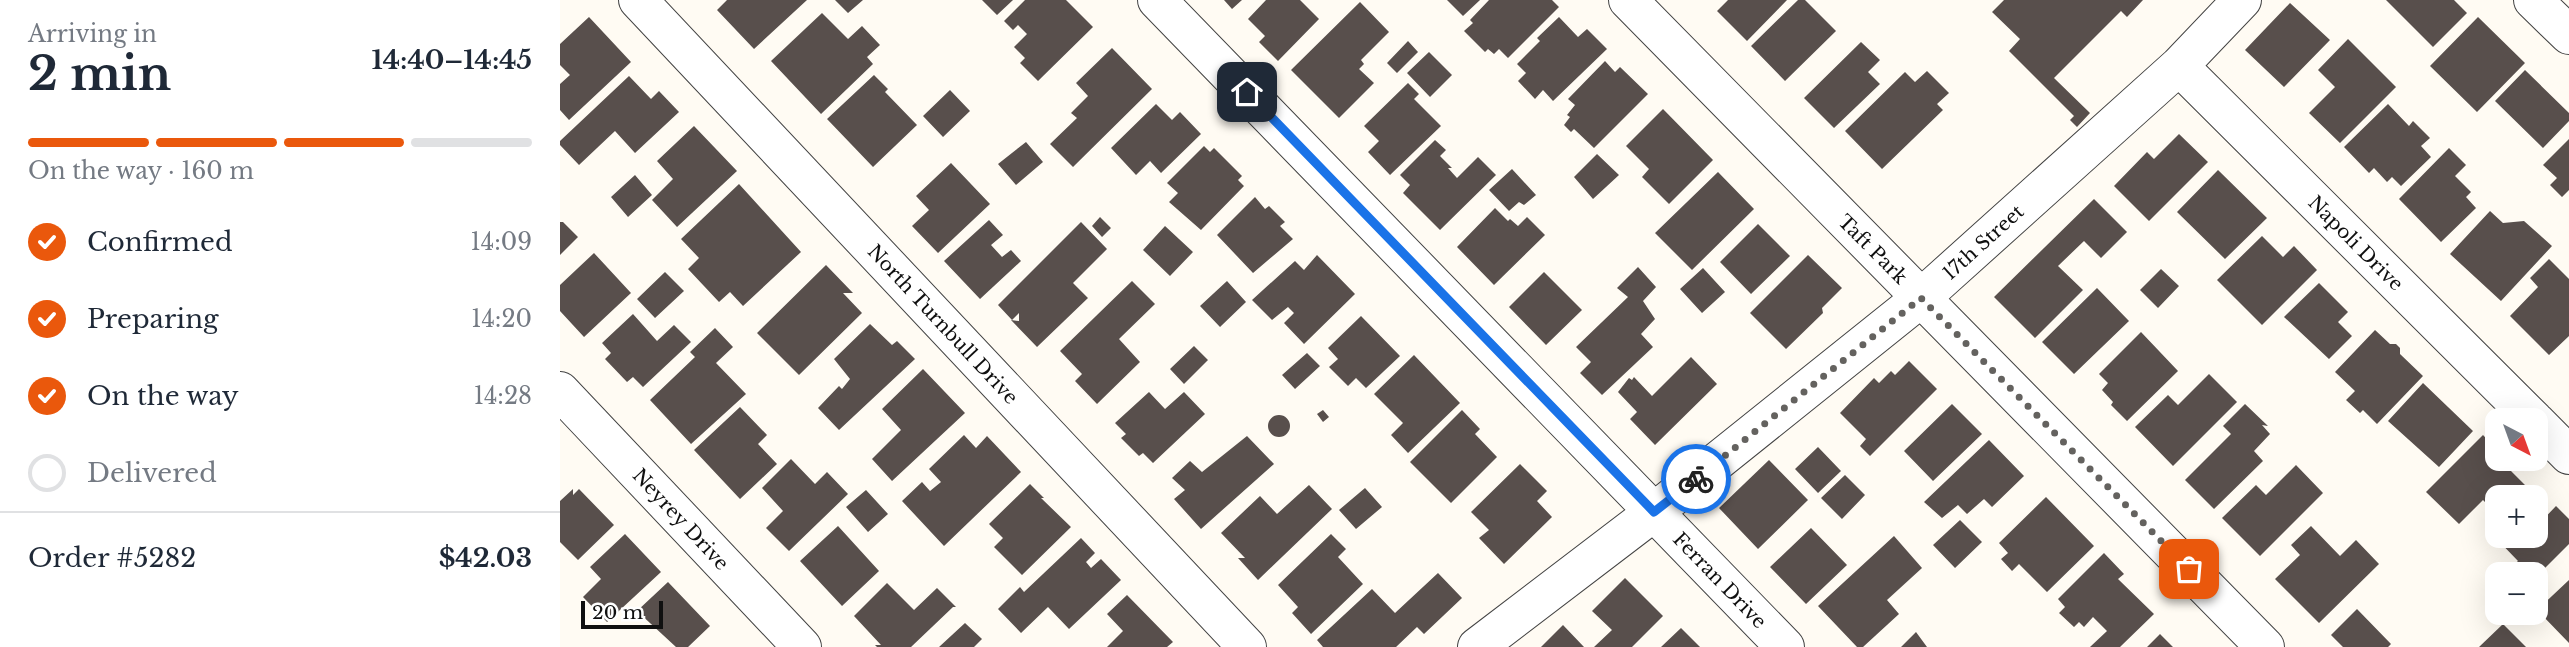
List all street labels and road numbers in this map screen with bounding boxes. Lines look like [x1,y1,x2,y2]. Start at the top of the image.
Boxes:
street label: Napoli Drive [2303,191,2408,296]
street label: 17th Street [1938,200,2029,285]
street label: Taft Park [1833,210,1912,289]
street label: North Turnbull Drive [863,240,1022,409]
street label: Neyrey Drive [628,464,733,575]
street label: Ferran Drive [1668,528,1771,633]

